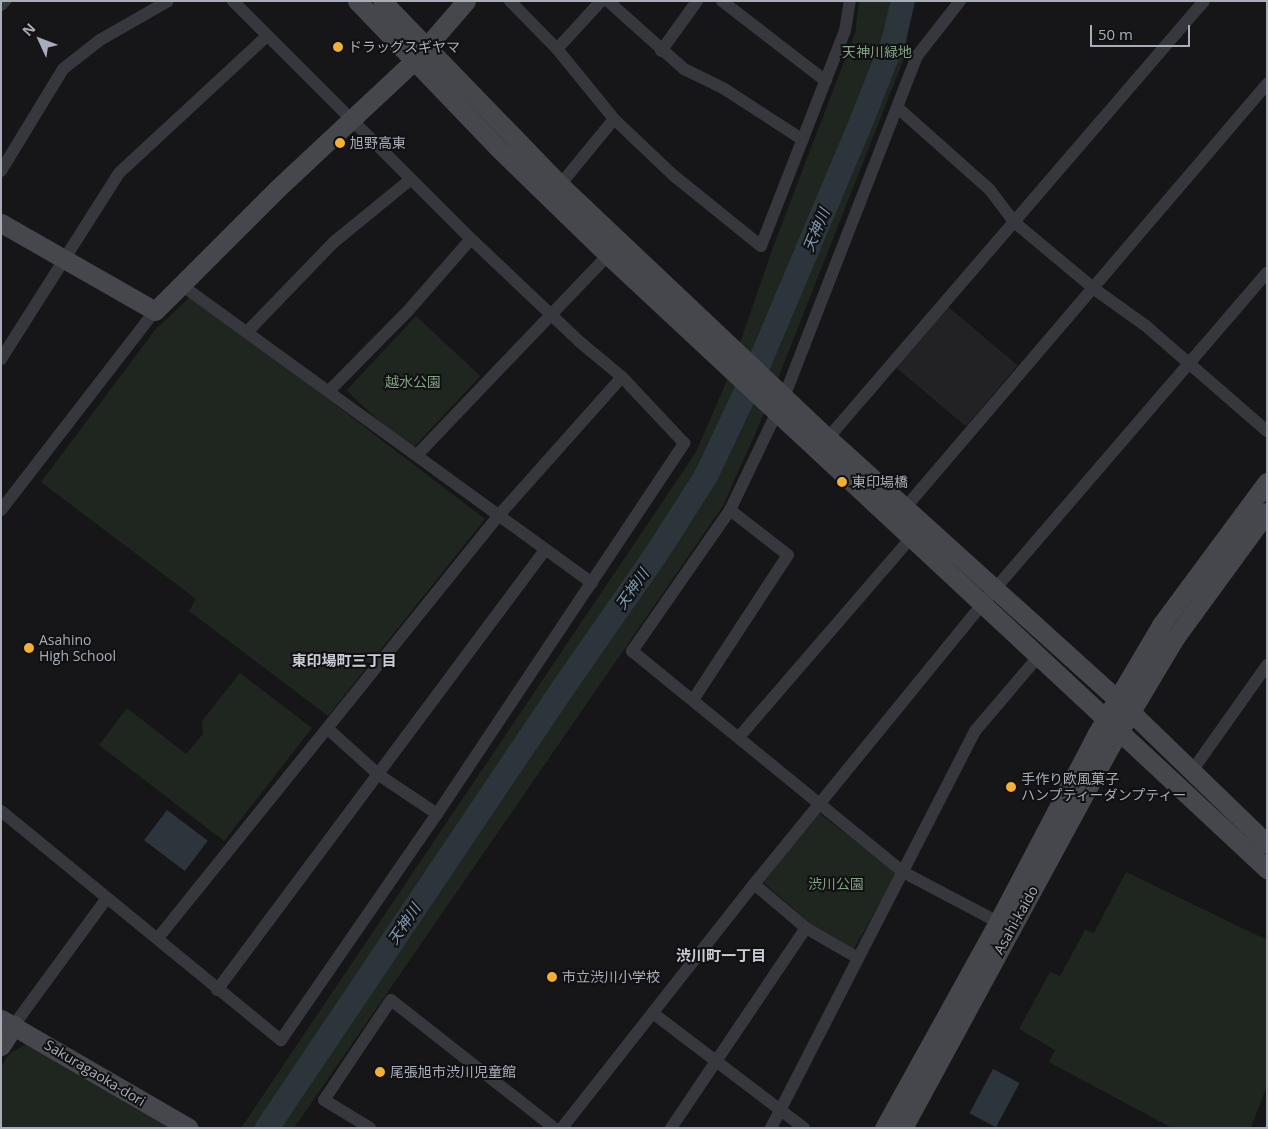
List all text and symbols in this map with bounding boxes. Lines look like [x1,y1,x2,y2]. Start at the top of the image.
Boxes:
north arrow [15,15,65,65]
scale bar [1093,15,1193,47]
text: N [18,19,39,40]
text: 50 m [1098,24,1133,44]
place label: ドラッグスギヤマ [348,39,460,55]
marker: ドラッグスギヤマ [332,41,344,53]
park label: 天神川緑地 [842,44,912,60]
place label: 旭野高東 [350,135,406,151]
marker: 旭野高東 [334,137,346,149]
water label: 天神川 [799,206,833,254]
park label: 越水公園 [385,374,441,390]
place label: 東印場橋 [852,474,908,490]
marker: 東印場橋 [836,476,848,488]
water label: 天神川 [612,565,652,613]
place label: Asahino High School [39,632,116,664]
marker: Asahino High School [23,642,35,654]
district label: 東印場町三丁目 [292,652,396,670]
place label: 手作り欧風菓子 ハンプティーダンプティー [1021,771,1189,804]
marker: 手作り欧風菓子 ハンプティーダンプティー [1005,781,1017,793]
park label: 渋川公園 [808,876,864,892]
street label: Asahi-kaido [990,883,1042,957]
water label: 天神川 [384,900,424,948]
district label: 渋川町一丁目 [676,947,766,965]
place label: 市立渋川小学校 [562,969,660,985]
marker: 市立渋川小学校 [546,971,558,983]
street label: Sakuragaoka-dori [42,1036,148,1110]
place label: 尾張旭市渋川児童館 [390,1064,516,1080]
marker: 尾張旭市渋川児童館 [374,1066,386,1078]

